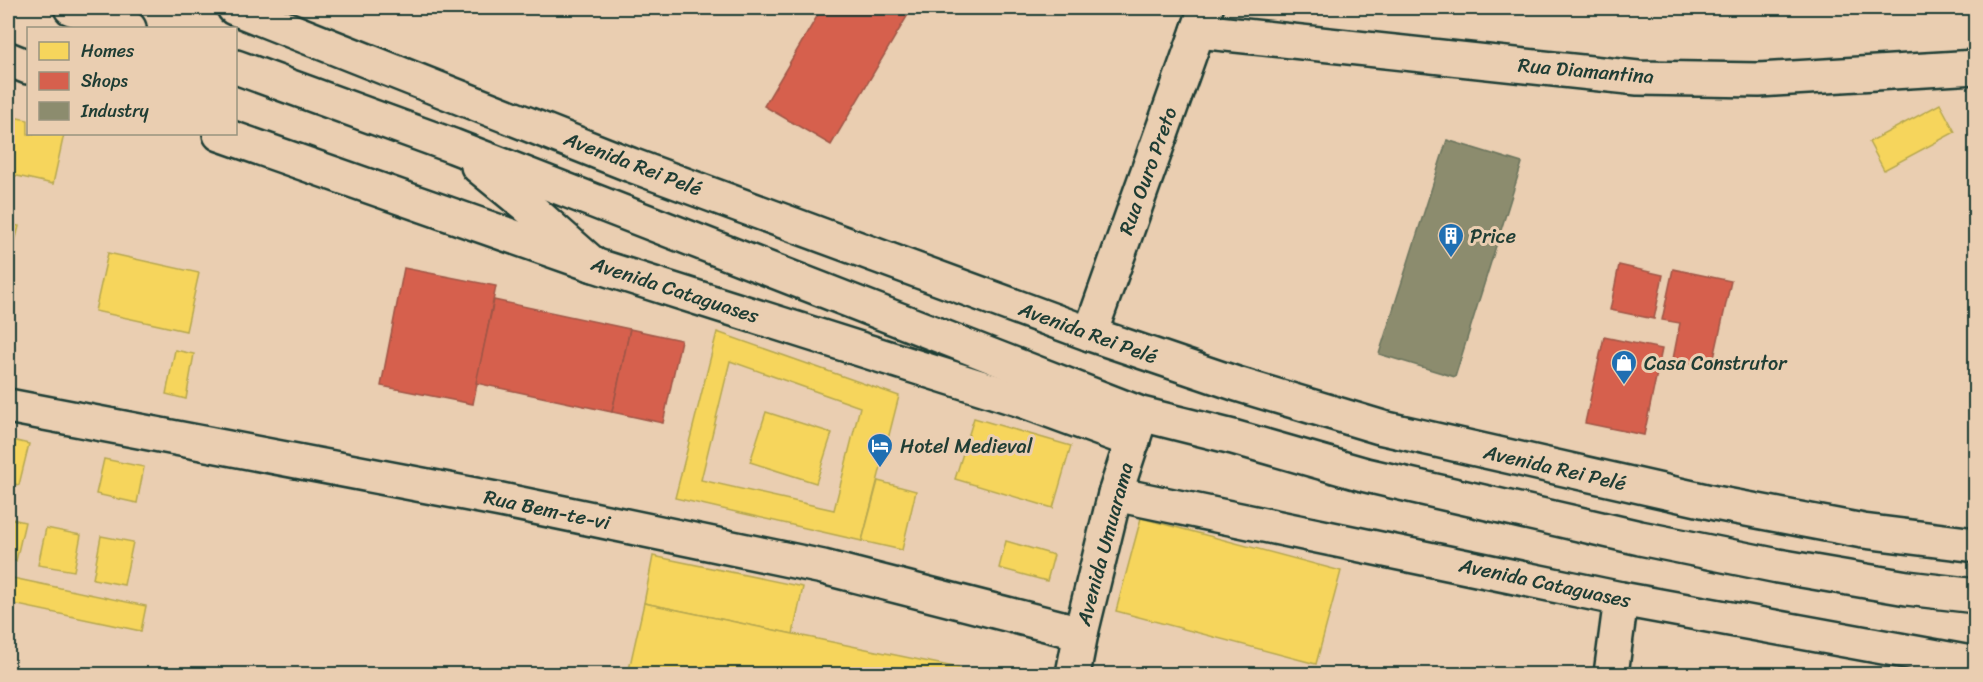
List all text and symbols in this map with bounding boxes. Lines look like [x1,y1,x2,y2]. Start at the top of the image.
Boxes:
legend [27,27,237,135]
text: Homes [81,35,135,67]
street label: Rua Diamantina [1517,48,1655,94]
text: Shops [81,65,128,97]
text: Industry [80,95,150,127]
street label: Rua Ouro Preto [1109,102,1187,240]
street label: Avenida Rei Pelé [558,121,707,206]
place label: Price [1470,219,1516,254]
building icon: Price [1436,221,1466,259]
street label: Avenida Cataguases [586,246,764,334]
street label: Avenida Rei Pelé [1013,291,1162,374]
place label: Casa Construtor [1644,346,1788,381]
shop icon: Casa Construtor [1609,348,1639,386]
place label: Hotel Medieval [900,429,1034,464]
hotel icon: Hotel Medieval [865,431,895,469]
street label: Avenida Rei Pelé [1479,434,1630,501]
street label: Avenida Umuarama [1066,458,1144,631]
street label: Rua Bem-te-vi [481,480,615,541]
street label: Avenida Cataguases [1455,548,1635,618]

